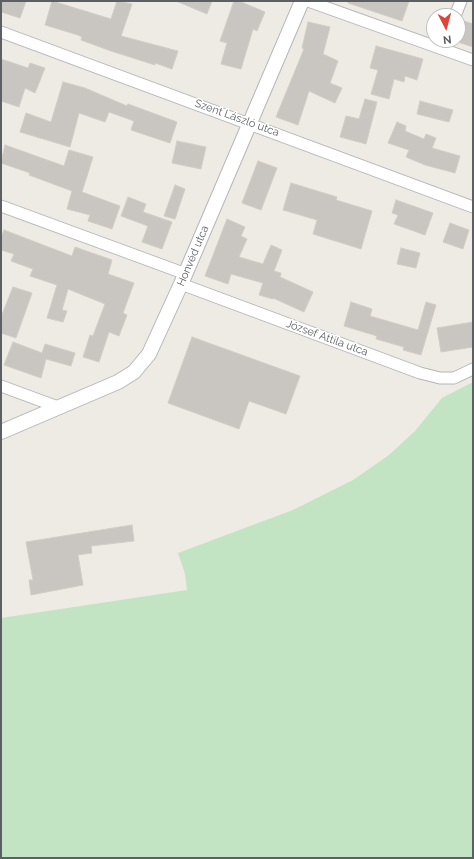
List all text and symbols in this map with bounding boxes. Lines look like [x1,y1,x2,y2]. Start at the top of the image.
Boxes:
north arrow [426,8,466,48]
text: N [442,33,452,46]
street label: Szent László utca [193,97,281,139]
street label: Honvéd utca [174,224,212,288]
street label: József Attila utca [284,317,370,359]

